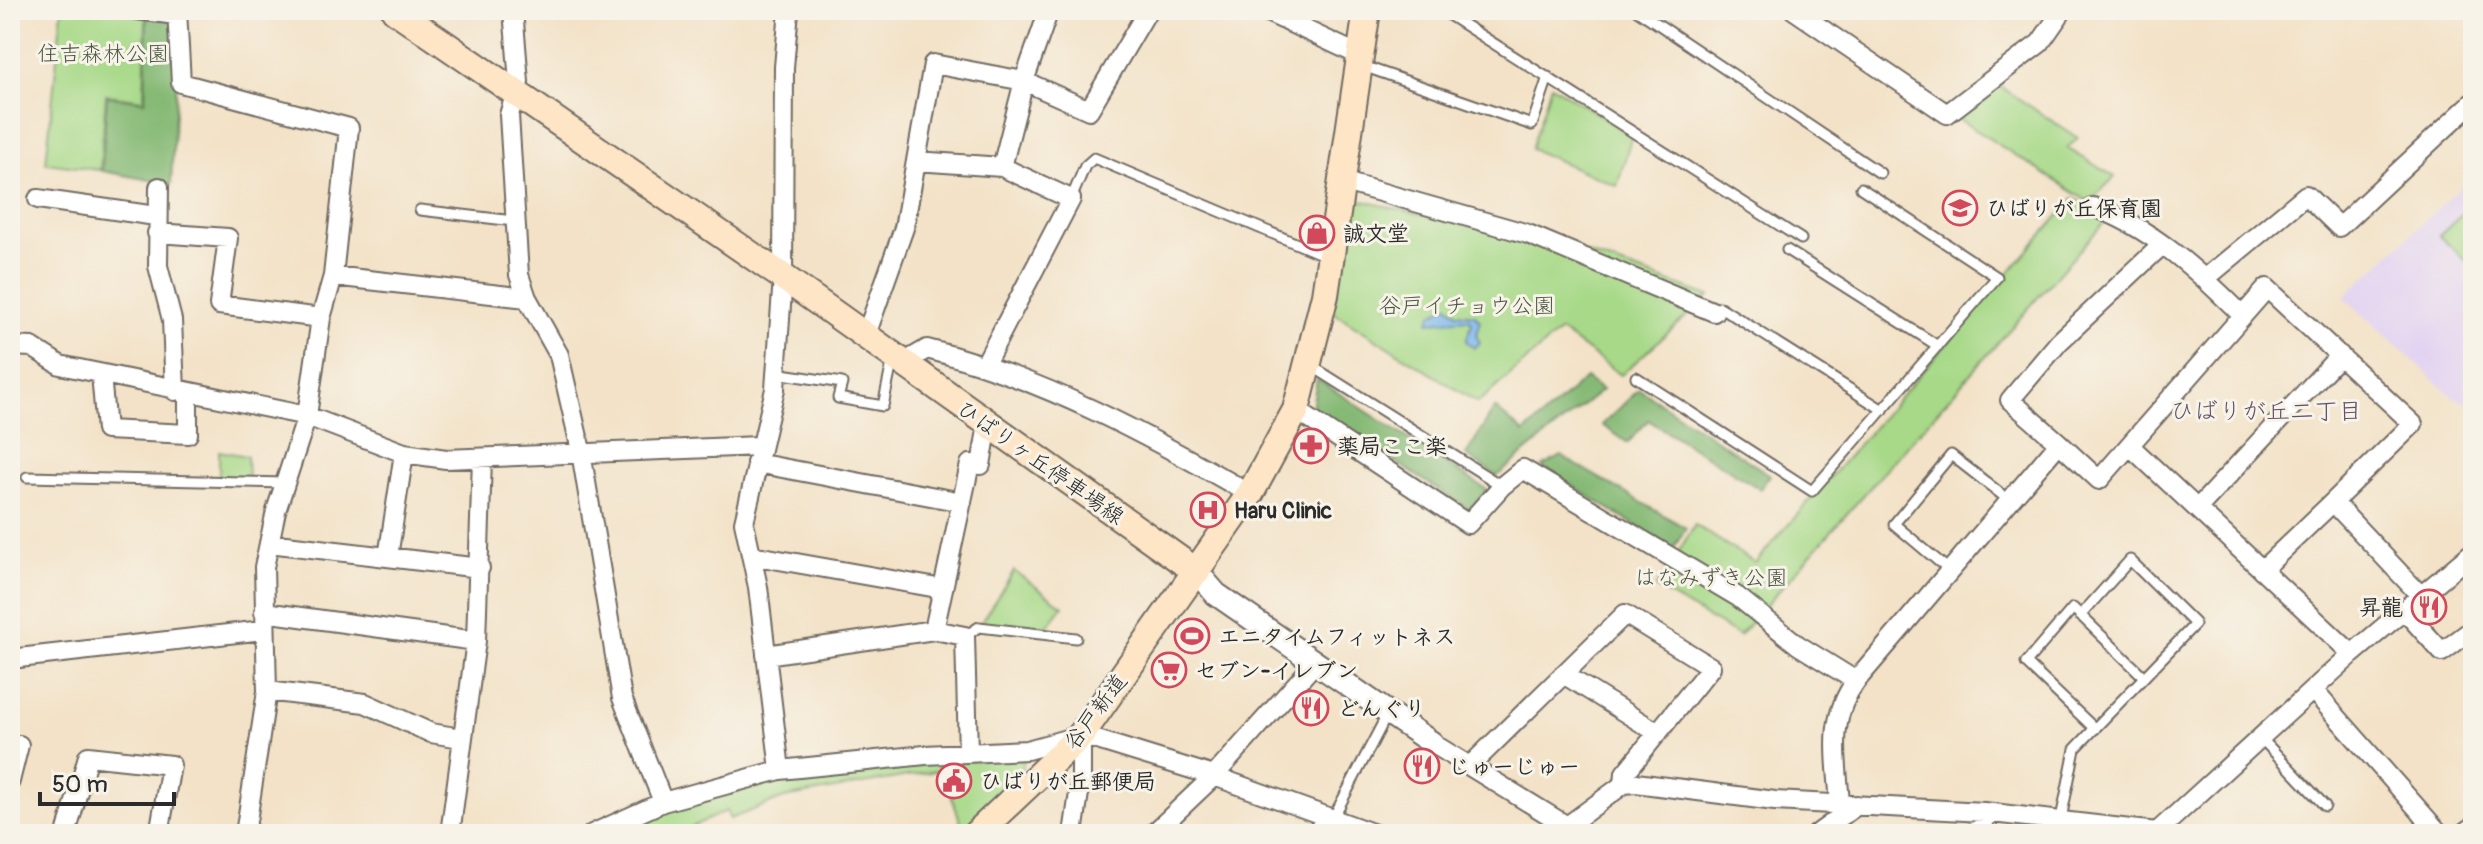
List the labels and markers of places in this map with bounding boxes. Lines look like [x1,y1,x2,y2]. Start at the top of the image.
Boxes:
school or university icon: ひばりが丘保育園 [1941,189,1979,227]
place label: ひばりが丘保育園 [1986,195,2162,223]
shop icon: 誠文堂 [1298,214,1336,252]
place label: 誠文堂 [1343,220,1409,248]
pharmacy icon: 薬局ここ楽 [1292,427,1330,465]
place label: 薬局ここ楽 [1337,433,1447,461]
hospital icon: Haru Clinic [1189,491,1227,529]
place label: Haru Clinic [1234,497,1332,525]
restaurant icon: 昇龍 [2410,588,2448,626]
place label: 昇龍 [2359,594,2403,622]
sports icon: エニタイムフィットネス [1173,617,1211,655]
place label: エニタイムフィットネス [1218,623,1456,651]
supermarket icon: セブン-イレブン [1150,651,1188,689]
place label: セブン-イレブン [1195,657,1358,685]
restaurant icon: どんぐり [1292,689,1330,727]
place label: どんぐり [1337,695,1426,723]
restaurant icon: じゅーじゅー [1403,747,1441,785]
place label: じゅーじゅー [1448,753,1580,781]
public building icon: ひばりが丘郵便局 [935,762,973,800]
place label: ひばりが丘郵便局 [980,768,1156,796]

